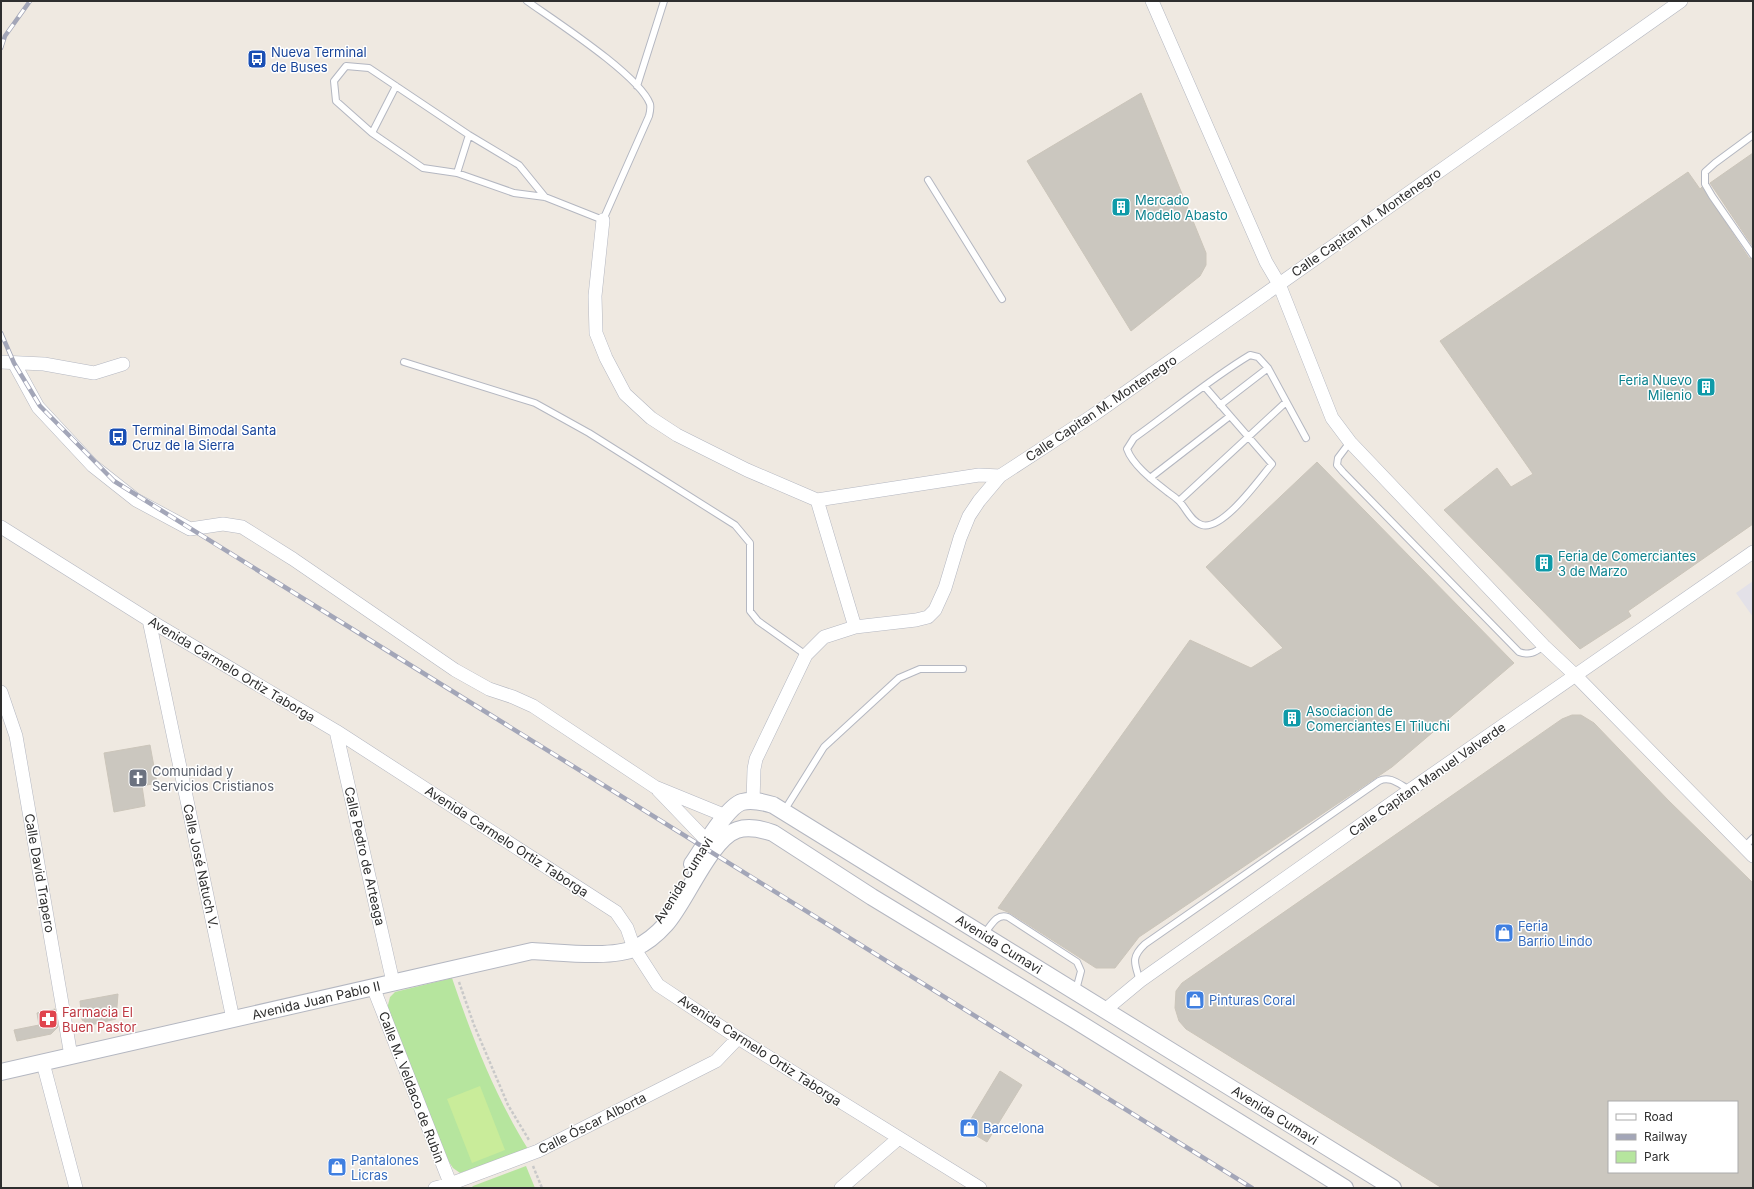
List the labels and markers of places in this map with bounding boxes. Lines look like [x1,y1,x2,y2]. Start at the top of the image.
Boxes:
place label: Nueva Terminal de Buses [271,44,367,75]
bus stop icon: Nueva Terminal de Buses [246,48,268,70]
place label: Mercado Modelo Abasto [1135,192,1228,223]
building icon: Mercado Modelo Abasto [1110,196,1132,218]
place label: Feria Nuevo Milenio [1618,372,1692,403]
building icon: Feria Nuevo Milenio [1695,376,1717,398]
place label: Terminal Bimodal Santa Cruz de la Sierra [132,422,276,453]
bus stop icon: Terminal Bimodal Santa Cruz de la Sierra [107,426,129,448]
place label: Feria de Comerciantes 3 de Marzo [1558,548,1696,579]
building icon: Feria de Comerciantes 3 de Marzo [1533,552,1555,574]
place label: Asociacion de Comerciantes El Tiluchi [1306,703,1450,734]
building icon: Asociacion de Comerciantes El Tiluchi [1281,707,1303,729]
place label: Comunidad y Servicios Cristianos [152,763,274,794]
church icon: Comunidad y Servicios Cristianos [127,767,149,789]
place label: Feria Barrio Lindo [1518,918,1593,949]
shop icon: Feria Barrio Lindo [1493,922,1515,944]
shop icon: Pinturas Coral [1184,989,1206,1011]
place label: Pinturas Coral [1209,992,1295,1008]
place label: Farmacia El Buen Pastor [62,1004,136,1035]
pharmacy icon: Farmacia El Buen Pastor [37,1008,59,1030]
shop icon: Barcelona [958,1117,980,1139]
place label: Barcelona [983,1120,1044,1136]
place label: Pantalones Licras [351,1152,419,1183]
shop icon: Pantalones Licras [326,1156,348,1178]

